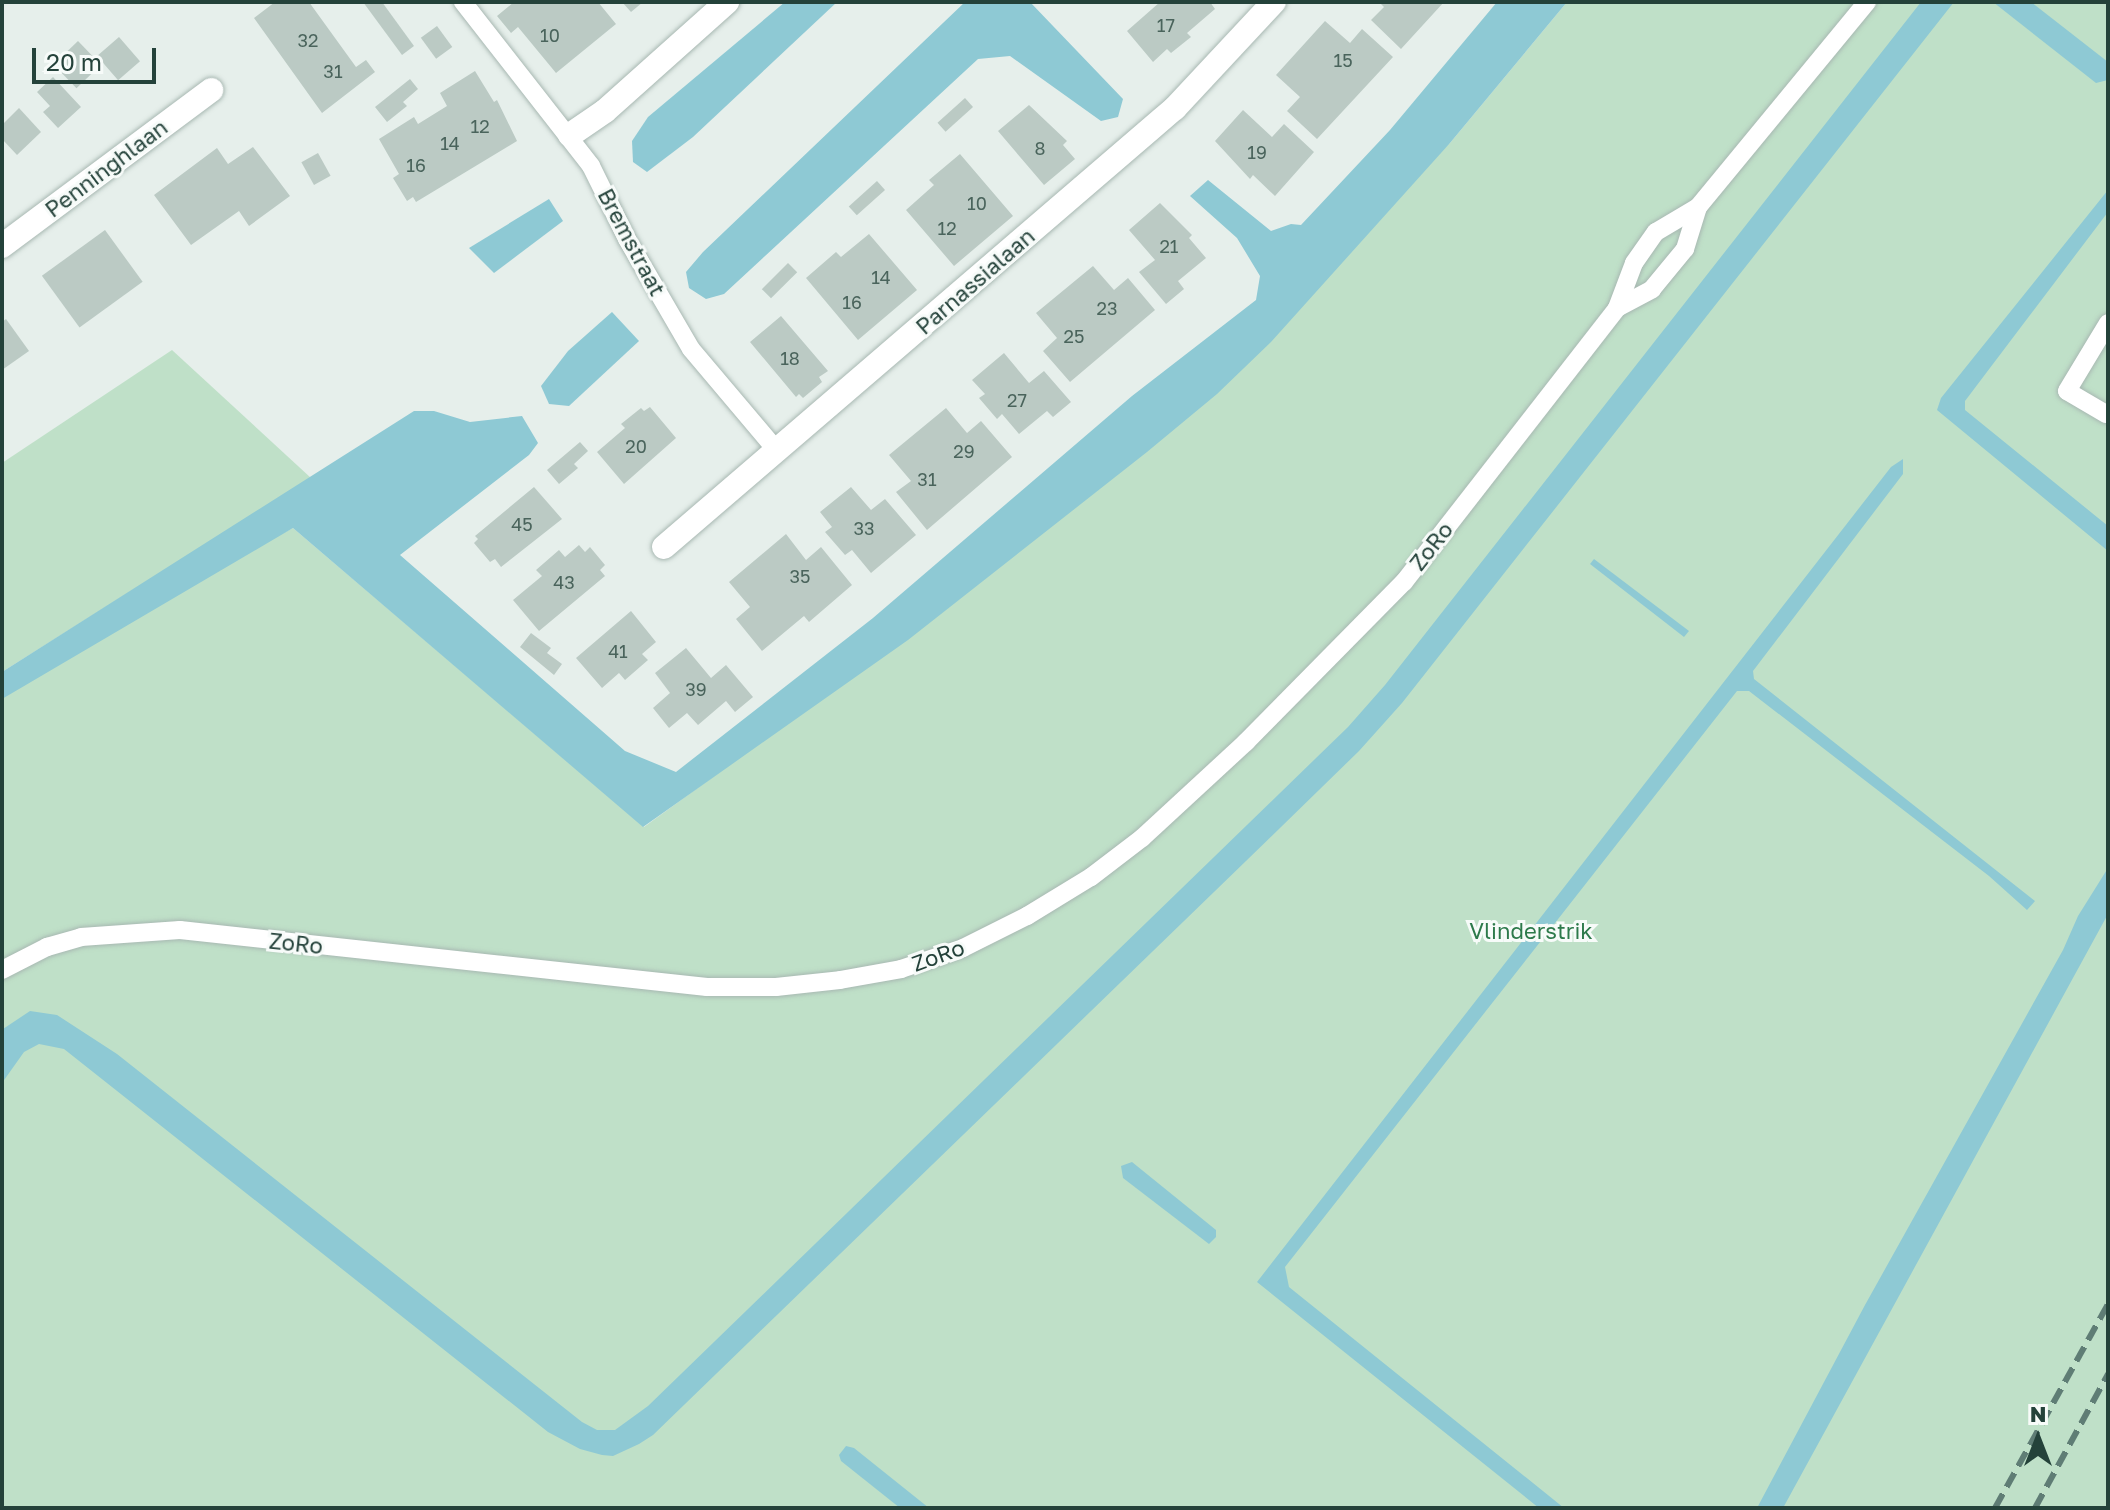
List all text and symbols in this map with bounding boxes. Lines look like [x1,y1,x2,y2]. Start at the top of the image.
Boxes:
house number: 17 [1157,14,1175,36]
house number: 10 [540,24,560,46]
house number: 32 [298,29,318,51]
scale bar [36,32,160,82]
text: 20 m [46,47,102,76]
house number: 15 [1333,49,1353,71]
house number: 31 [323,60,343,82]
street label: Penninghlaan [40,114,172,222]
house number: 12 [470,115,490,137]
house number: 14 [440,132,460,154]
house number: 8 [1035,137,1045,159]
house number: 19 [1247,141,1267,163]
house number: 16 [406,154,426,176]
street label: Bremstraat [593,184,671,300]
house number: 10 [967,192,987,214]
house number: 12 [937,217,957,239]
street label: Parnassialaan [910,222,1040,340]
house number: 21 [1159,235,1179,257]
house number: 14 [871,266,891,288]
house number: 16 [842,291,862,313]
house number: 23 [1097,297,1117,319]
house number: 25 [1064,325,1084,347]
house number: 18 [780,347,800,369]
house number: 27 [1007,389,1027,411]
house number: 20 [625,435,647,457]
house number: 29 [953,440,975,462]
house number: 31 [917,468,937,490]
house number: 45 [511,513,533,535]
house number: 33 [853,517,875,539]
street label: ZoRo [1404,517,1458,575]
house number: 35 [790,565,810,587]
house number: 43 [553,571,575,593]
house number: 41 [608,640,628,662]
house number: 39 [685,678,707,700]
park label: Vlinderstrik [1469,918,1593,944]
street label: ZoRo [268,927,324,959]
street label: ZoRo [908,933,968,977]
north arrow [1998,1398,2078,1478]
text: N [2030,1400,2046,1427]

